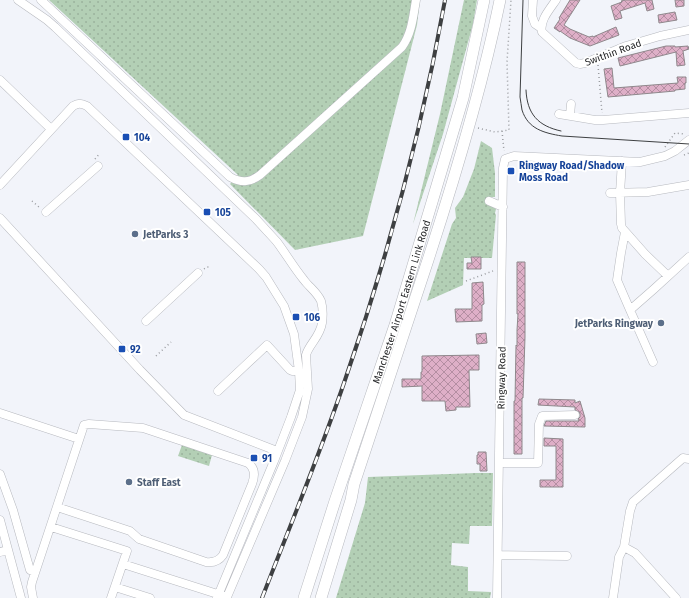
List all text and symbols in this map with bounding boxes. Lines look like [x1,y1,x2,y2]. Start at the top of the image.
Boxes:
street label: Swithin Road [583,37,643,69]
marker: 104 [121,132,131,142]
place label: 104 [134,132,150,144]
place label: Ringway Road/Shadow Moss Road [519,160,625,184]
marker: Ringway Road/Shadow Moss Road [506,166,516,176]
marker: 105 [202,207,212,217]
place label: 105 [215,207,231,219]
street label: Manchester Airport Eastern Link Road [371,219,433,385]
marker: JetParks 3 [130,229,140,239]
place label: JetParks 3 [142,229,188,241]
marker: 106 [291,312,301,322]
place label: 106 [304,312,320,324]
place label: JetParks Ringway [574,318,654,330]
marker: JetParks Ringway [656,318,666,328]
marker: 92 [117,344,127,354]
place label: 92 [130,344,141,356]
street label: Ringway Road [495,346,509,410]
marker: 91 [249,453,259,463]
place label: 91 [262,453,272,465]
marker: Staff East [124,477,134,487]
place label: Staff East [137,477,181,489]

